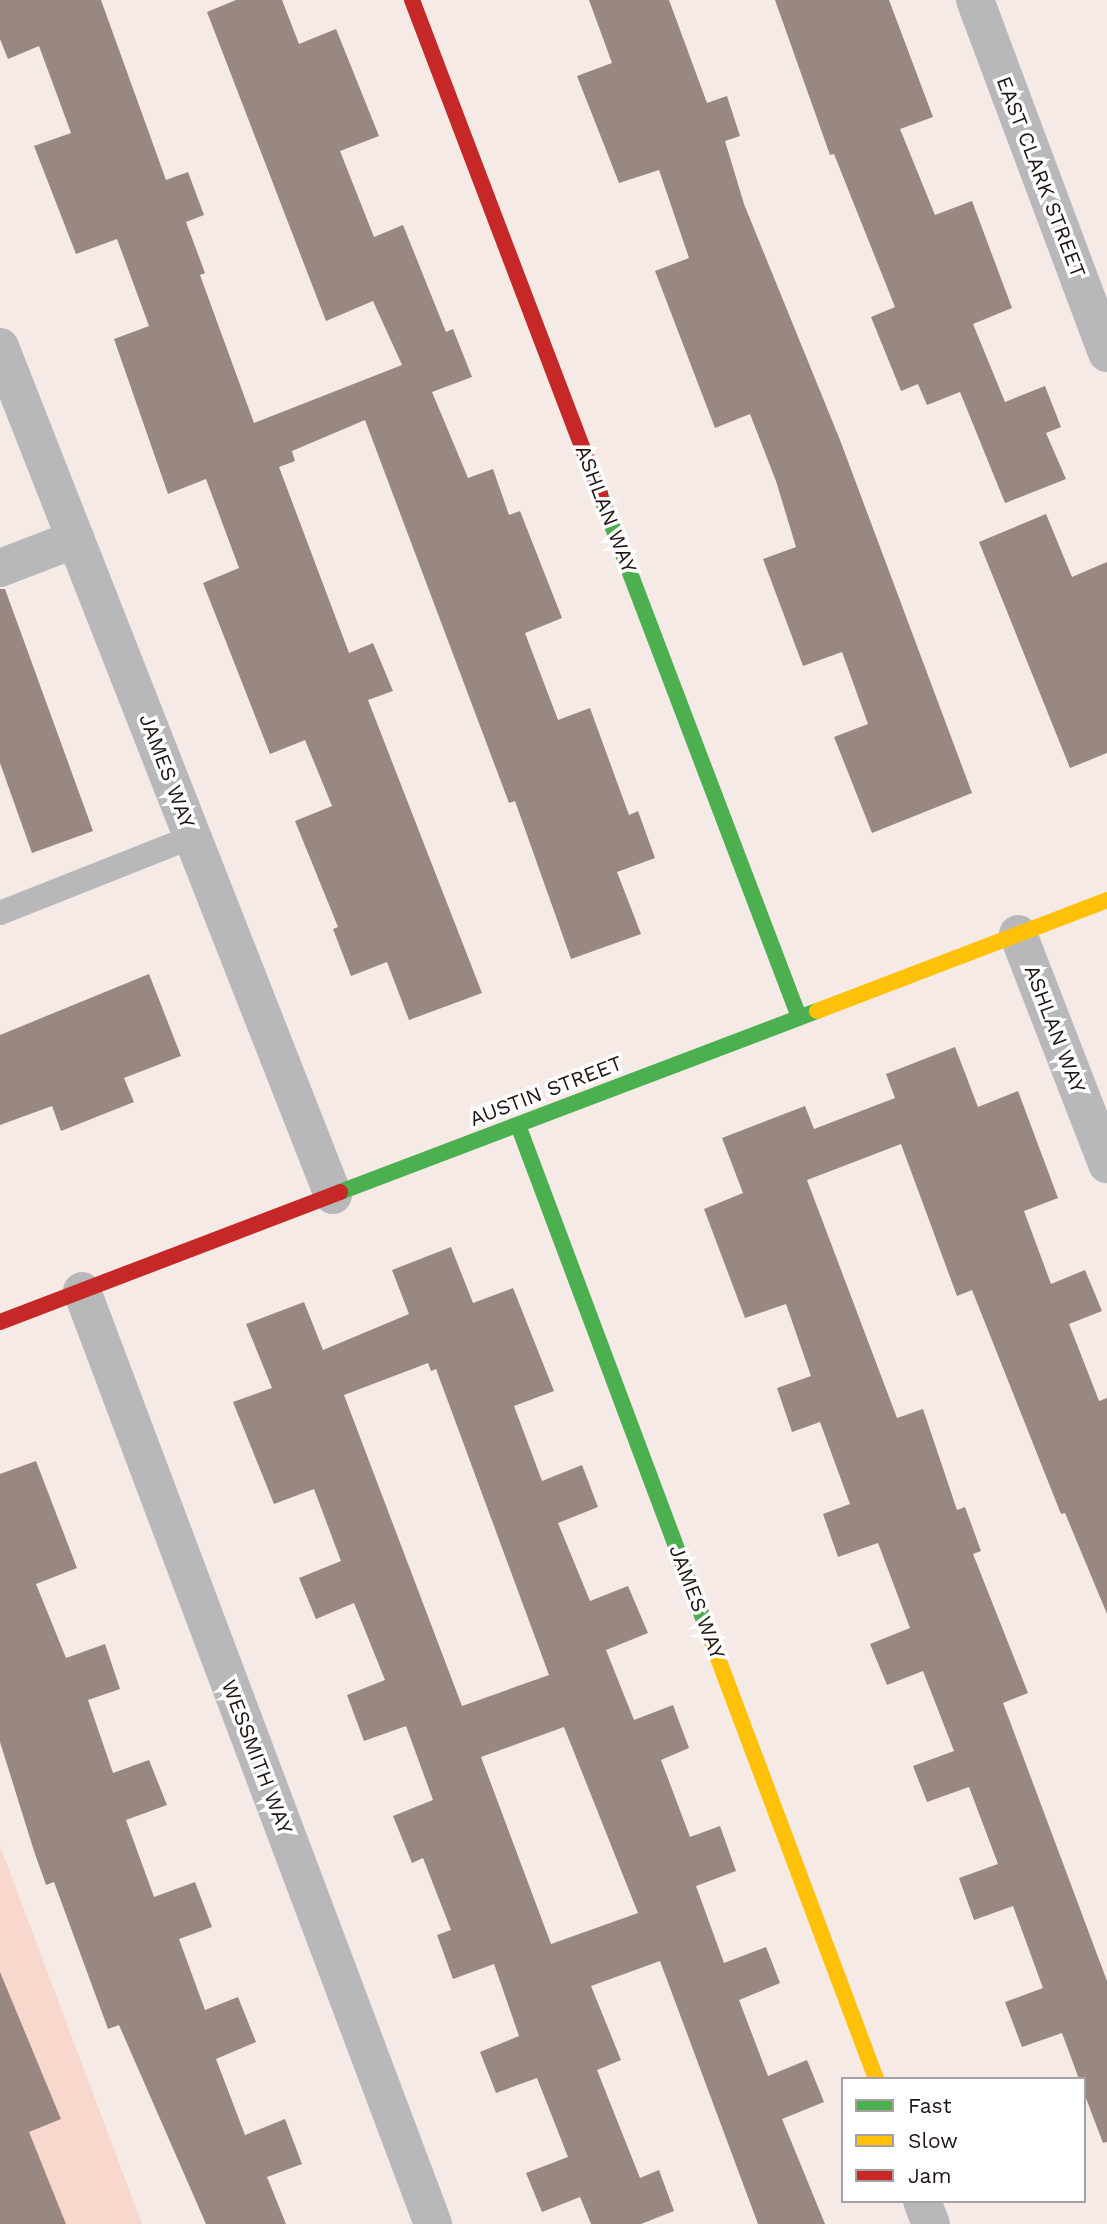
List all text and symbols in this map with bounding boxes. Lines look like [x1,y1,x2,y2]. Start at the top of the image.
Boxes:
street label: EAST CLARK STREET [991,72,1091,282]
street label: ASHLAN WAY [570,441,642,577]
street label: JAMES WAY [134,710,200,832]
street label: ASHLAN WAY [1019,961,1091,1097]
street label: AUSTIN STREET [466,1050,626,1132]
street label: JAMES WAY [664,1541,730,1663]
street label: WESSMITH WAY [216,1676,298,1838]
legend [841,2077,1086,2203]
text: Fast [908,2093,952,2118]
text: Slow [908,2128,958,2153]
text: Jam [908,2163,951,2188]

